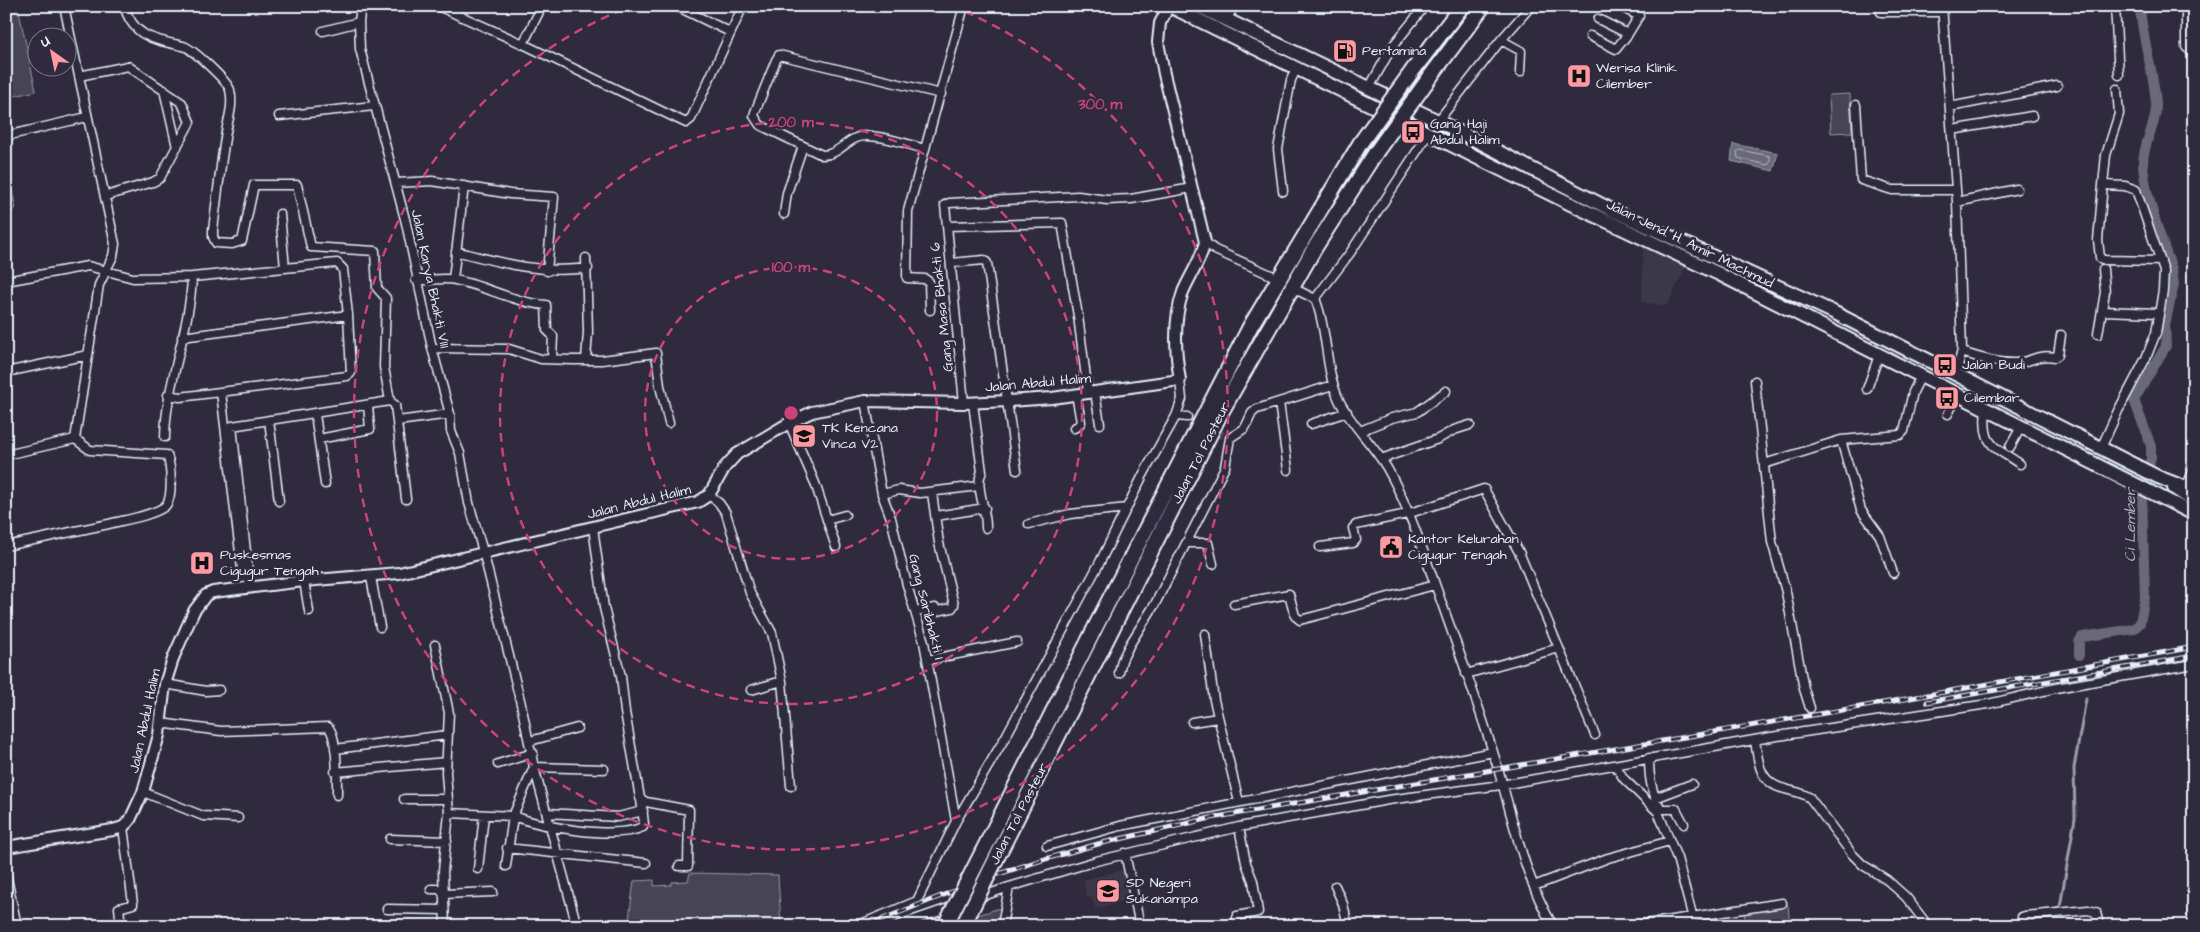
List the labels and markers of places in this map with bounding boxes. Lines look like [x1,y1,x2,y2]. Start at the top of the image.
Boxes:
fuel station icon: Pertamina [1332,38,1358,64]
place label: Pertamina [1362,41,1426,61]
place label: Werisa Klinik Cilember [1596,58,1677,94]
hospital icon: Werisa Klinik Cilember [1566,63,1592,89]
place label: Gang Haji Abdul Halim [1430,114,1500,150]
bus stop icon: Gang Haji Abdul Halim [1400,119,1426,145]
bus stop icon: Jalan Budi [1932,352,1958,378]
place label: Jalan Budi [1962,355,2025,375]
bus stop icon: Cilembar [1934,385,1960,411]
place label: Cilembar [1964,388,2020,408]
centre of rings [782,404,800,422]
place label: TK Kencana Vinca V2 [822,418,898,454]
school or university icon: TK Kencana Vinca V2 [791,423,817,449]
place label: Kantor Kelurahan Cigugur Tengah [1408,529,1519,565]
public building icon: Kantor Kelurahan Cigugur Tengah [1378,534,1404,560]
place label: Puskesmas Cigugur Tengah [220,545,319,581]
hospital icon: Puskesmas Cigugur Tengah [189,550,215,576]
place label: SD Negeri Sukanampa [1126,873,1198,909]
school or university icon: SD Negeri Sukanampa [1095,878,1121,904]

